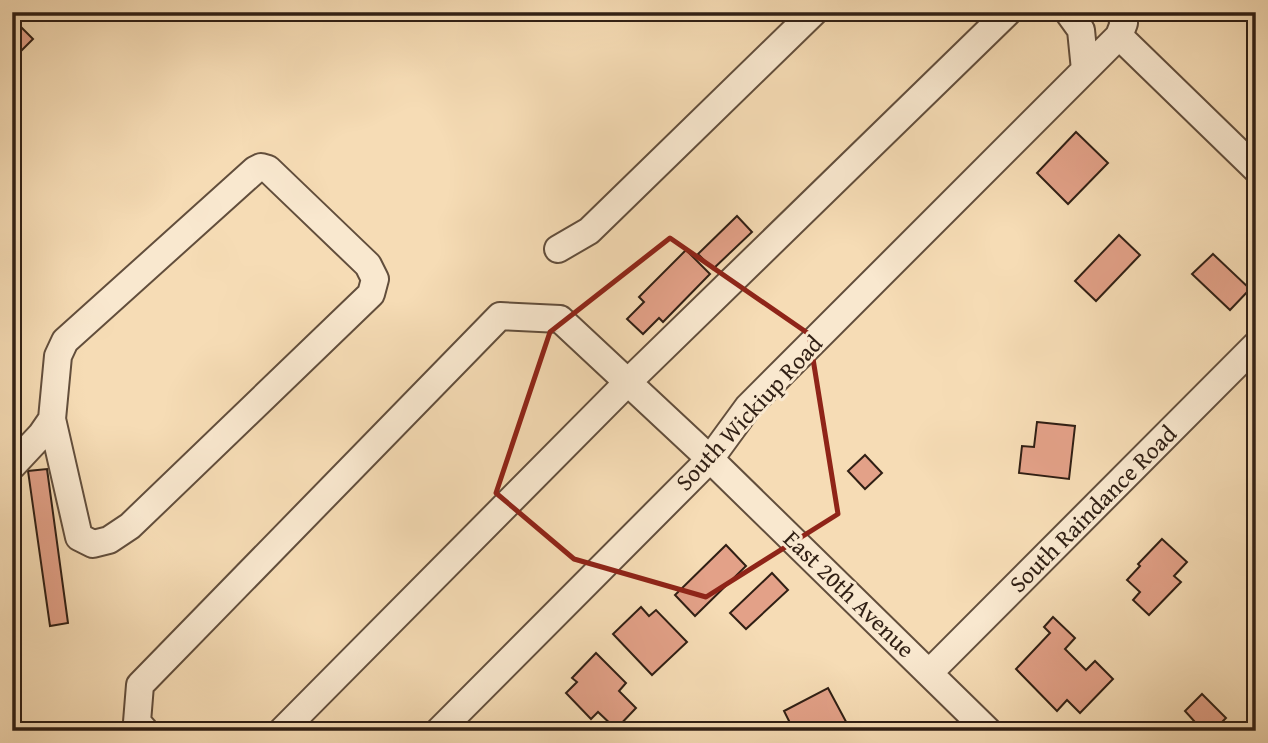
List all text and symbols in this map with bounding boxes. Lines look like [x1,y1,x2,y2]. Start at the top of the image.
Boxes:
street label: South Wickiup Road [667,327,830,498]
street label: South Raindance Road [1001,417,1185,600]
street label: East 20th Avenue [776,522,923,666]

